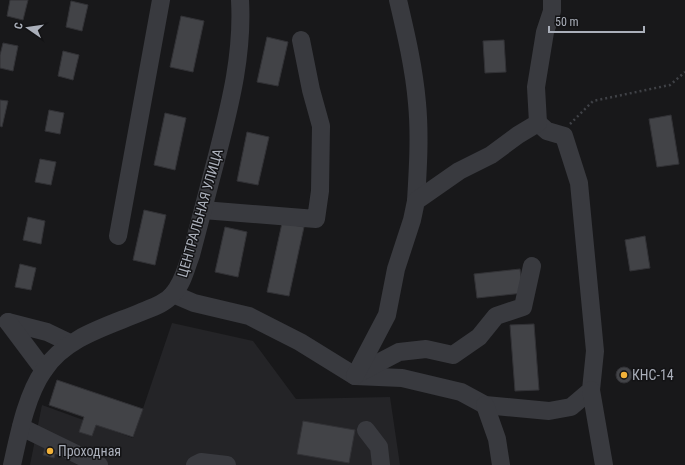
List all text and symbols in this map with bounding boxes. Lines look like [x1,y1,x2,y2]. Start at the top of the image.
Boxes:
north arrow [8,8,48,48]
scale bar [549,8,644,34]
text: 50 m [555,15,579,29]
text: С [12,21,26,30]
street label: ЦЕНТРАЛЬНАЯ УЛИЦА [174,147,226,279]
place label: КНС-14 [632,367,674,383]
marker: КНС-14 [619,370,629,380]
place label: Проходная [58,443,121,459]
marker: Проходная [45,446,55,456]

